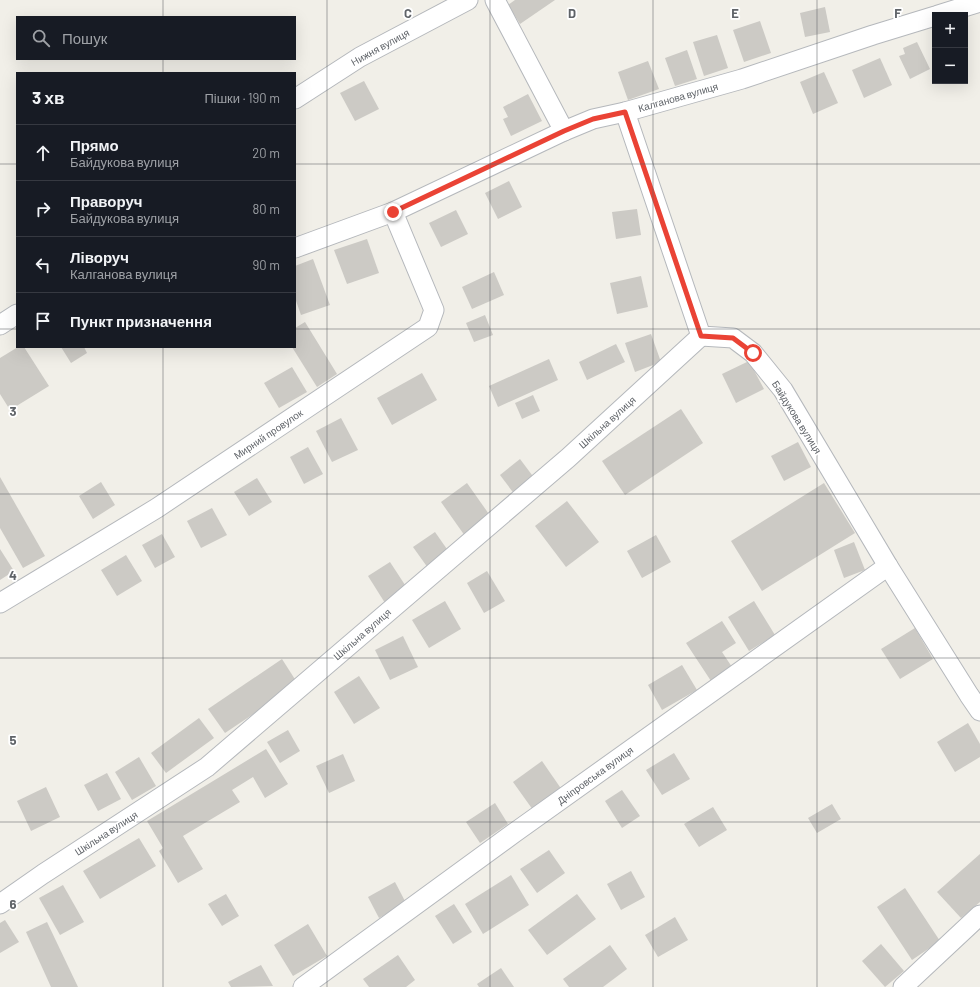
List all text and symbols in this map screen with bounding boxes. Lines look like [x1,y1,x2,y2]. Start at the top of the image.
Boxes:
text: C [404,5,412,21]
text: D [568,5,576,21]
text: E [731,5,739,21]
text: F [894,5,902,21]
map controls [932,12,968,84]
button: + [932,12,968,48]
search box [16,16,296,60]
street label: Нижня вулиця [349,26,411,68]
icon: search [30,27,52,49]
text: Пошук [62,29,107,47]
button: − [932,48,968,84]
street label: Калганова вулиця [637,80,719,114]
text: 3 хв [32,87,65,107]
text: Пішки · 190 m [204,90,280,106]
text: Прямо [70,136,119,154]
icon: ahead [32,142,54,164]
text: 20 m [252,145,280,161]
text: Байдукова вулиця [70,154,179,170]
text: Праворуч [70,192,143,210]
icon: right [32,198,54,220]
text: 80 m [253,201,280,217]
route end [384,203,402,221]
text: Байдукова вулиця [70,210,179,226]
text: Ліворуч [70,248,129,266]
icon: left [32,254,54,276]
text: 90 m [253,257,280,273]
text: Калганова вулиця [70,266,177,282]
icon: arrive [32,310,54,332]
text: Пункт призначення [70,312,212,330]
route start [744,344,762,362]
street label: Байдукова вулиця [770,378,824,456]
street label: Шкільна вулиця [576,393,638,451]
text: 3 [9,403,17,419]
street label: Мирний провулок [231,406,305,461]
text: 4 [9,567,17,583]
street label: Шкільна вулиця [331,606,393,662]
text: 5 [9,732,17,748]
street label: Дніпровська вулиця [555,743,635,807]
street label: Шкільна вулиця [72,808,140,858]
text: 6 [10,896,17,912]

